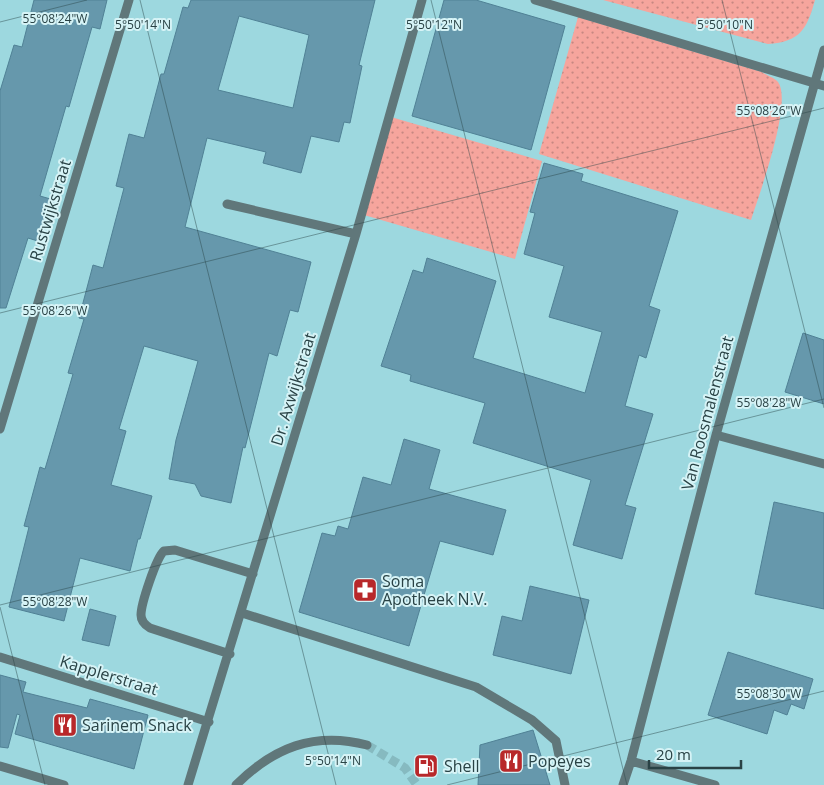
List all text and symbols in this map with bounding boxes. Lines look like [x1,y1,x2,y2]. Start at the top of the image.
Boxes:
text: 55°08'24"W [23,10,87,27]
text: 5°50'14"N [115,16,171,33]
text: 5°50'12"N [406,16,462,33]
text: 5°50'10"N [697,16,753,33]
text: 55°08'26"W [737,102,801,119]
street label: Rustwijkstraat [24,156,76,264]
text: 55°08'26"W [23,302,87,319]
street label: Dr. Axwijkstraat [265,329,321,448]
street label: Van Roosmalenstraat [676,333,738,493]
text: 55°08'28"W [737,394,801,411]
place label: Soma Apotheek N.V. [382,570,488,610]
pharmacy icon: Soma Apotheek N.V. [352,577,378,603]
text: 55°08'28"W [23,593,87,610]
street label: Kapplerstraat [57,650,161,700]
text: 55°08'30"W [737,685,801,702]
restaurant icon: Sarinem Snack [52,712,78,738]
place label: Sarinem Snack [82,714,192,736]
scale bar [649,738,742,770]
text: 20 m [656,744,691,764]
restaurant icon: Popeyes [498,748,524,774]
place label: Popeyes [528,750,591,772]
text: 5°50'14"N [305,752,361,769]
fuel station icon: Shell [413,753,439,779]
place label: Shell [444,755,480,777]

